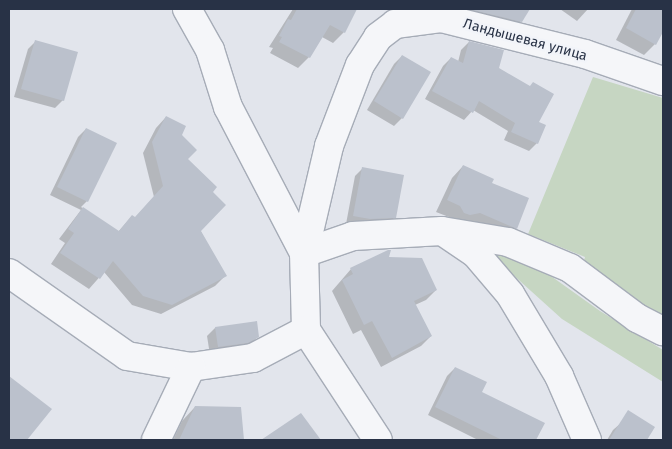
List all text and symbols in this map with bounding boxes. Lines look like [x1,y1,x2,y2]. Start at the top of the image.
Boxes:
street label: Ландышевая улица [461,15,589,65]

